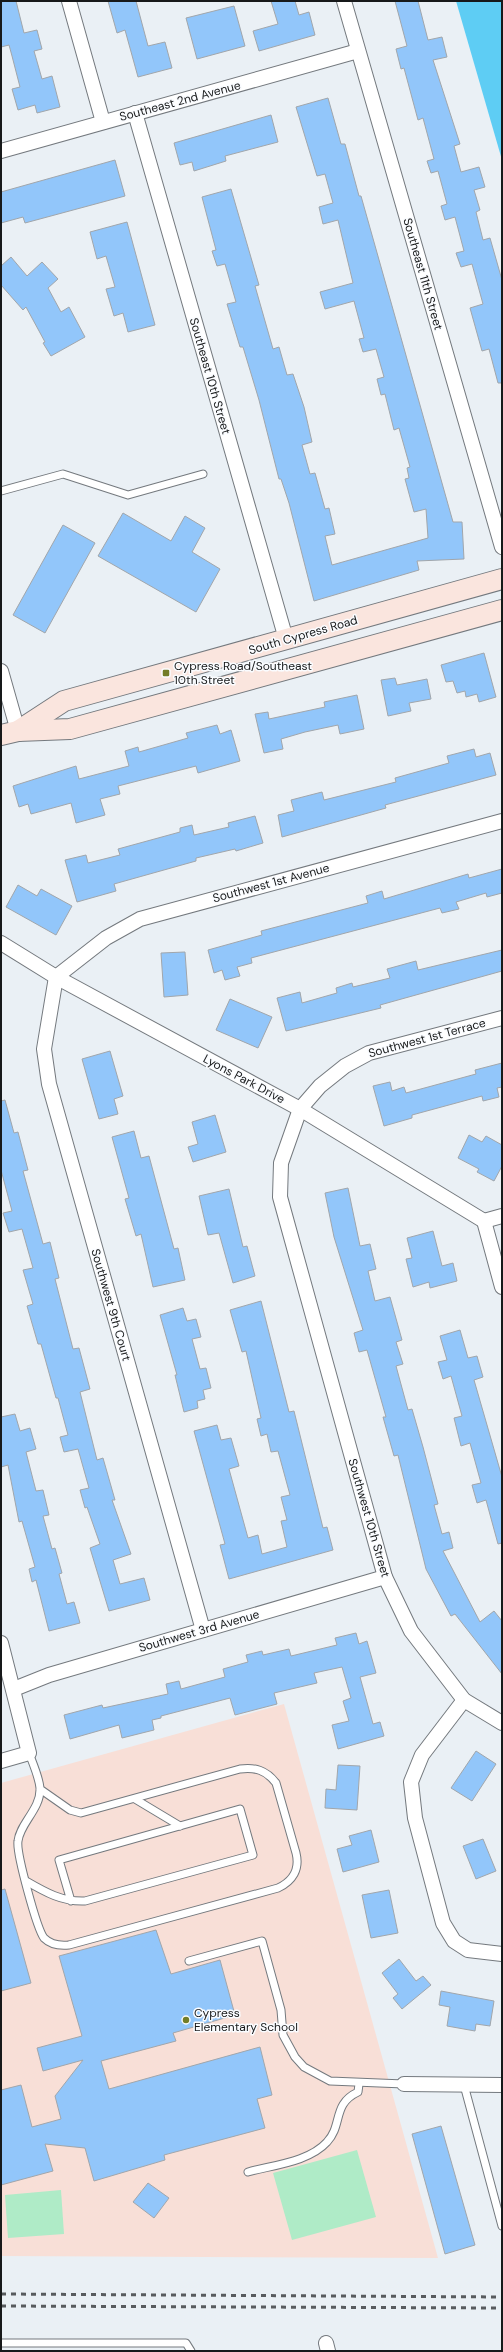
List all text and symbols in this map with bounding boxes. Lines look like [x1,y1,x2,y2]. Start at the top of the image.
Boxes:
street label: Southeast 2nd Avenue [118,77,243,125]
street label: Southeast 11th Street [399,216,447,332]
street label: Southeast 10th Street [186,316,234,436]
street label: South Cypress Road [247,612,359,658]
place label: Cypress Road/Southeast 10th Street [174,658,312,688]
marker: Cypress Road/Southeast 10th Street [161,668,171,678]
street label: Southwest 1st Avenue [211,860,331,906]
street label: Southwest 1st Terrace [367,1015,488,1061]
street label: Lyons Park Drive [200,1051,288,1107]
street label: Southwest 9th Court [87,1247,135,1363]
street label: Southwest 10th Street [344,1457,394,1579]
street label: Southwest 3rd Avenue [137,1606,261,1656]
place label: Cypress Elementary School [194,2005,298,2035]
marker: Cypress Elementary School [181,2015,191,2025]

